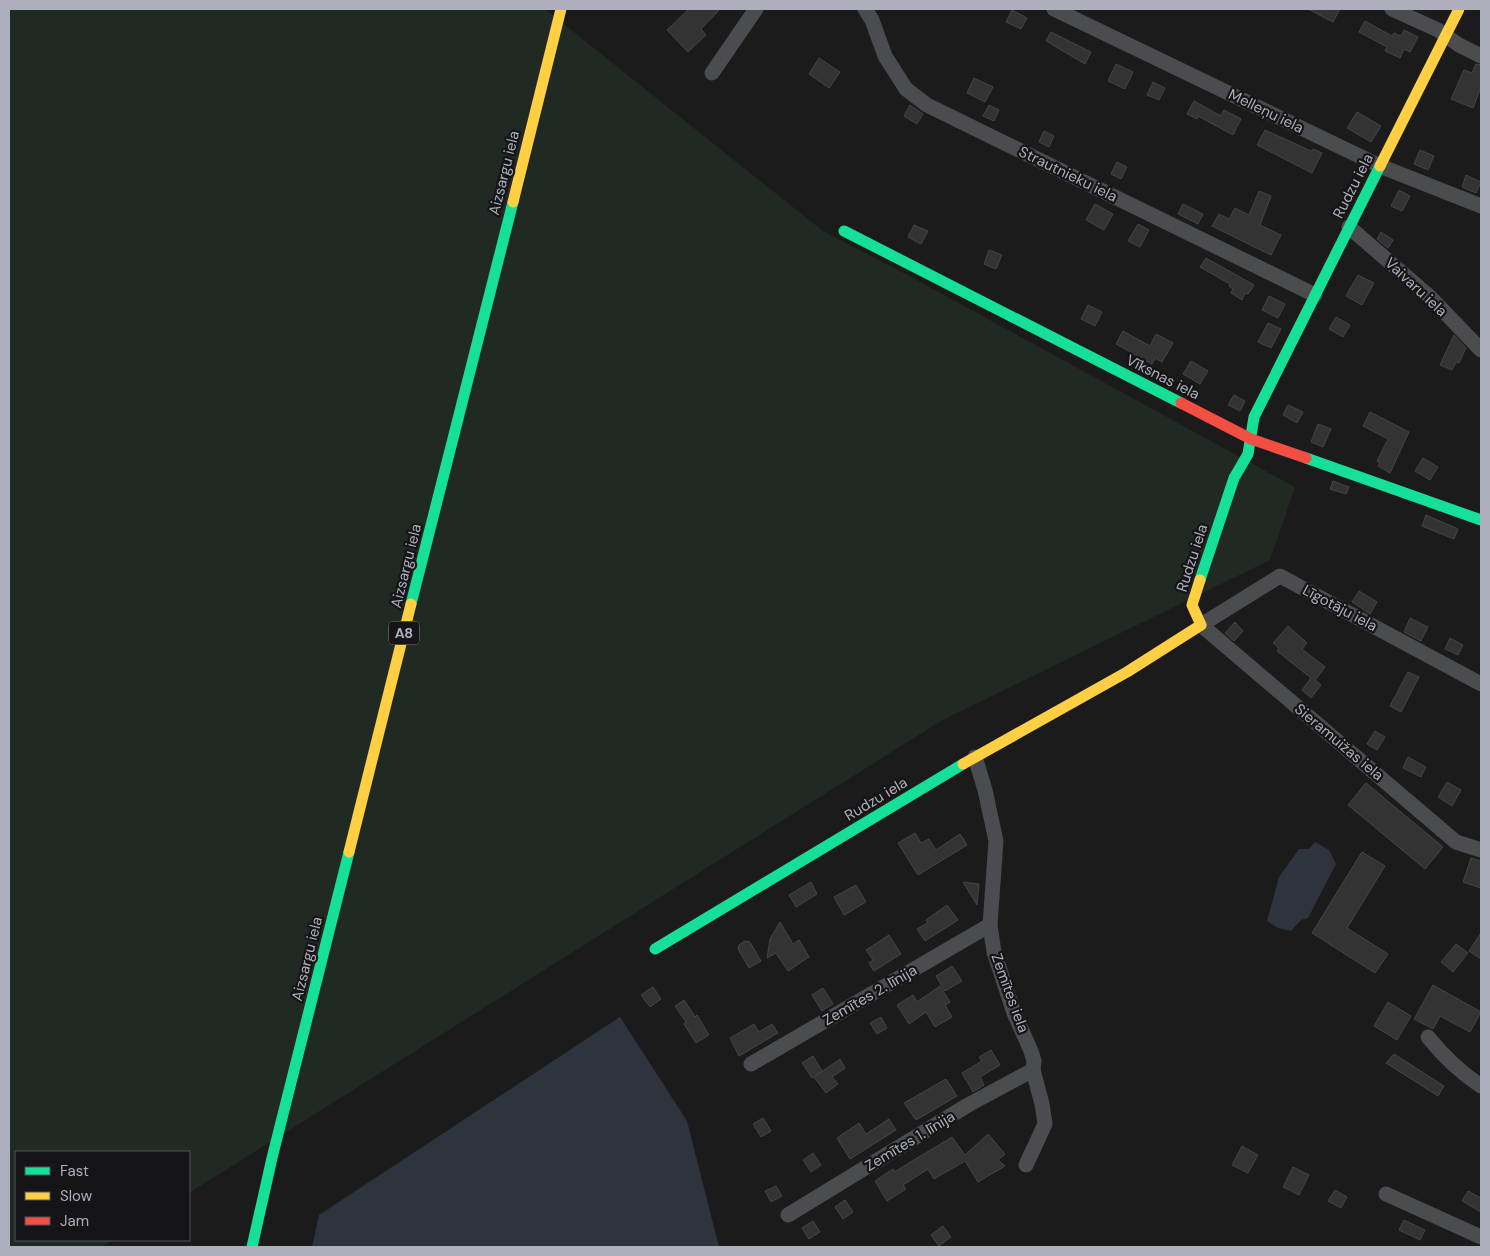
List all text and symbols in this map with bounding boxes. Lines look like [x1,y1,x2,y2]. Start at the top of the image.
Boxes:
street label: Melleņu iela [1225,84,1307,138]
street label: Aizsargu iela [484,129,524,217]
street label: Strautnieku iela [1015,141,1121,207]
street label: Rudzu iela [1328,150,1378,222]
street label: Vaivaru iela [1381,253,1451,321]
street label: Vīksnas iela [1123,350,1203,404]
street label: Aizsargu iela [386,522,426,610]
street label: Rudzu iela [1172,522,1212,594]
street label: Līgotāju iela [1299,580,1381,636]
road number: A8 [389,622,419,644]
street label: Sieramuižas iela [1290,699,1388,785]
street label: Rudzu iela [841,772,911,826]
street label: Aizsargu iela [287,915,327,1003]
street label: Zemītes iela [986,951,1034,1035]
street label: Zemītes 2. līnija [819,960,921,1030]
street label: Zemītes 1. līnija [861,1106,959,1176]
legend [15,1151,190,1241]
text: Fast [60,1161,89,1181]
text: Slow [60,1186,93,1206]
text: Jam [60,1211,89,1231]

